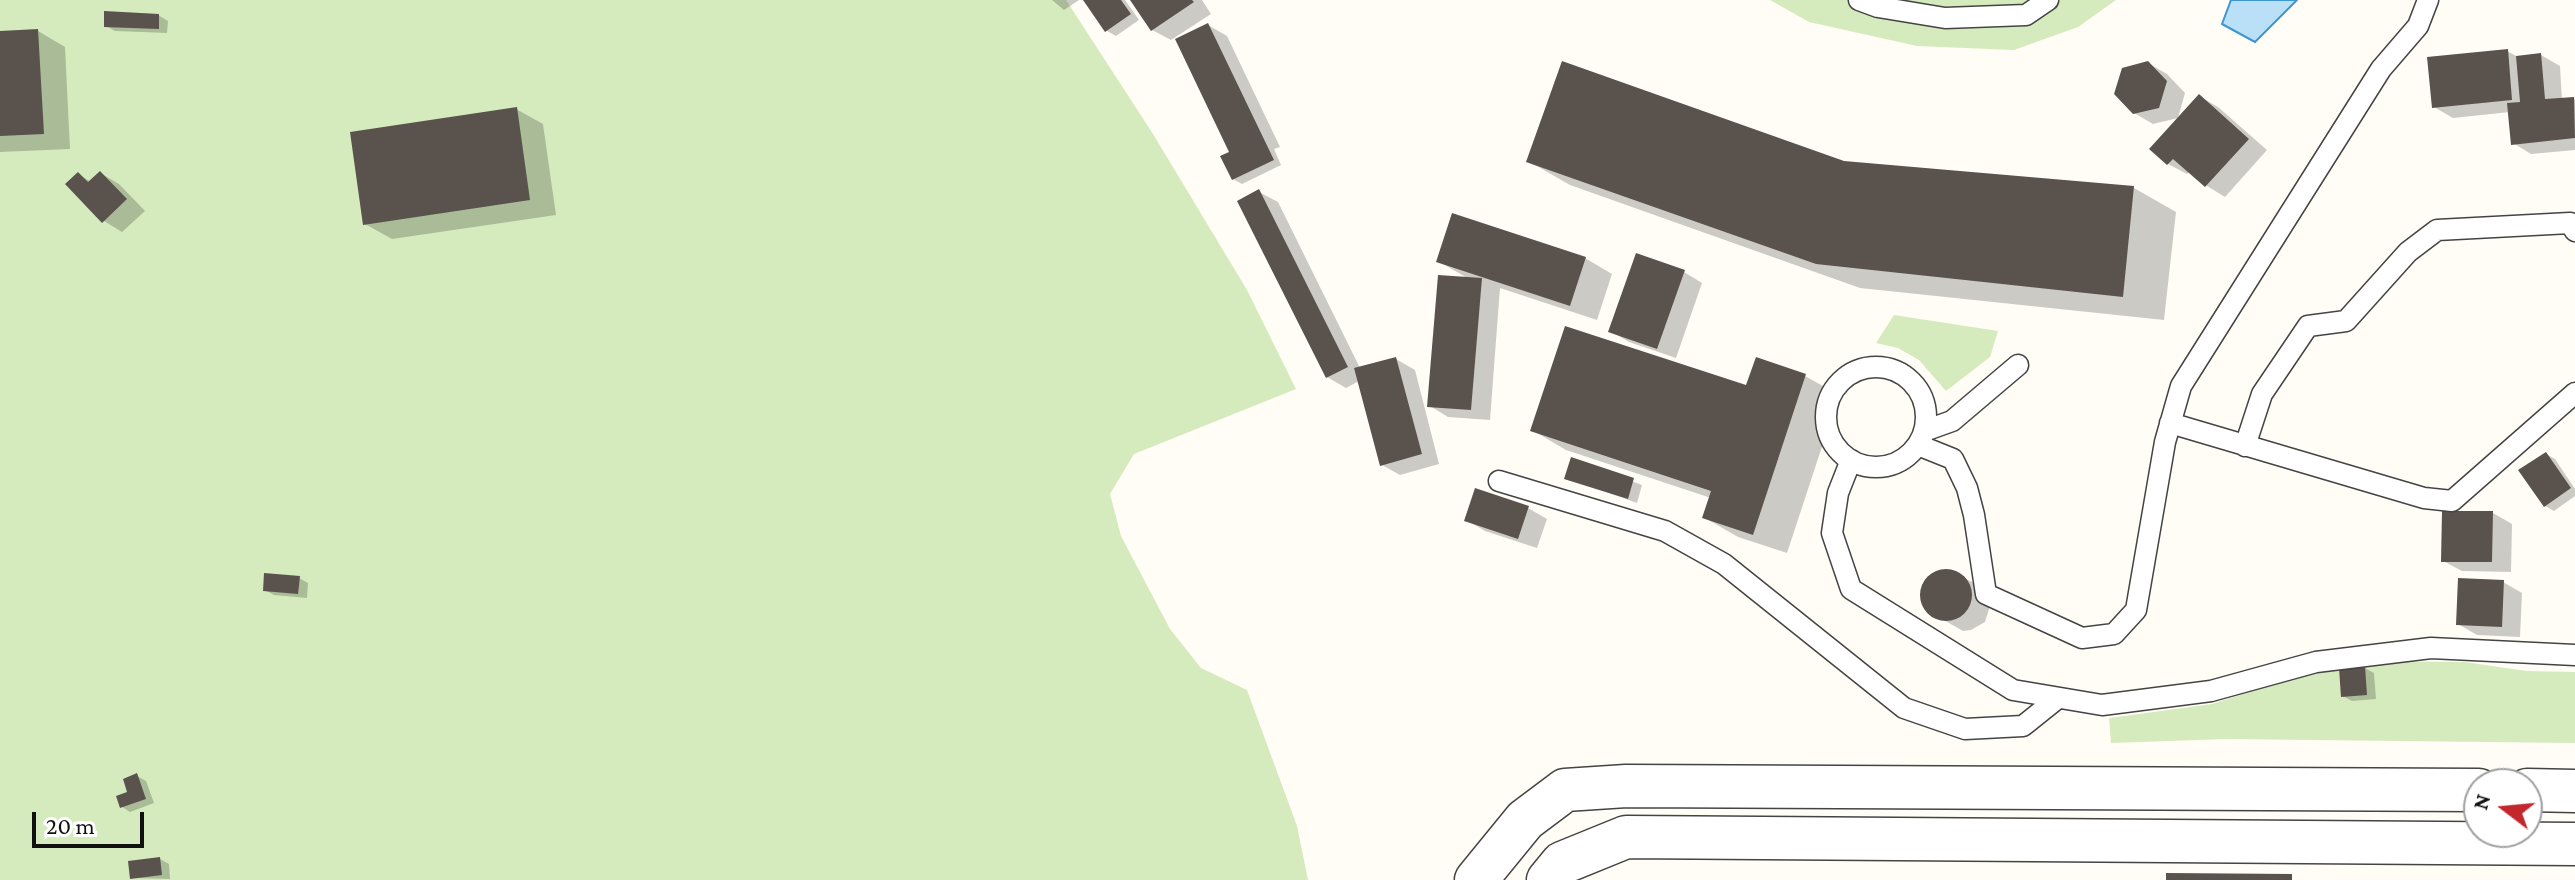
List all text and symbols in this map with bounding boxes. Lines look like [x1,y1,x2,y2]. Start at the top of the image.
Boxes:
north arrow [2463,768,2543,848]
text: N [2467,791,2495,812]
scale bar [36,796,148,846]
text: 20 m [46,812,95,839]

